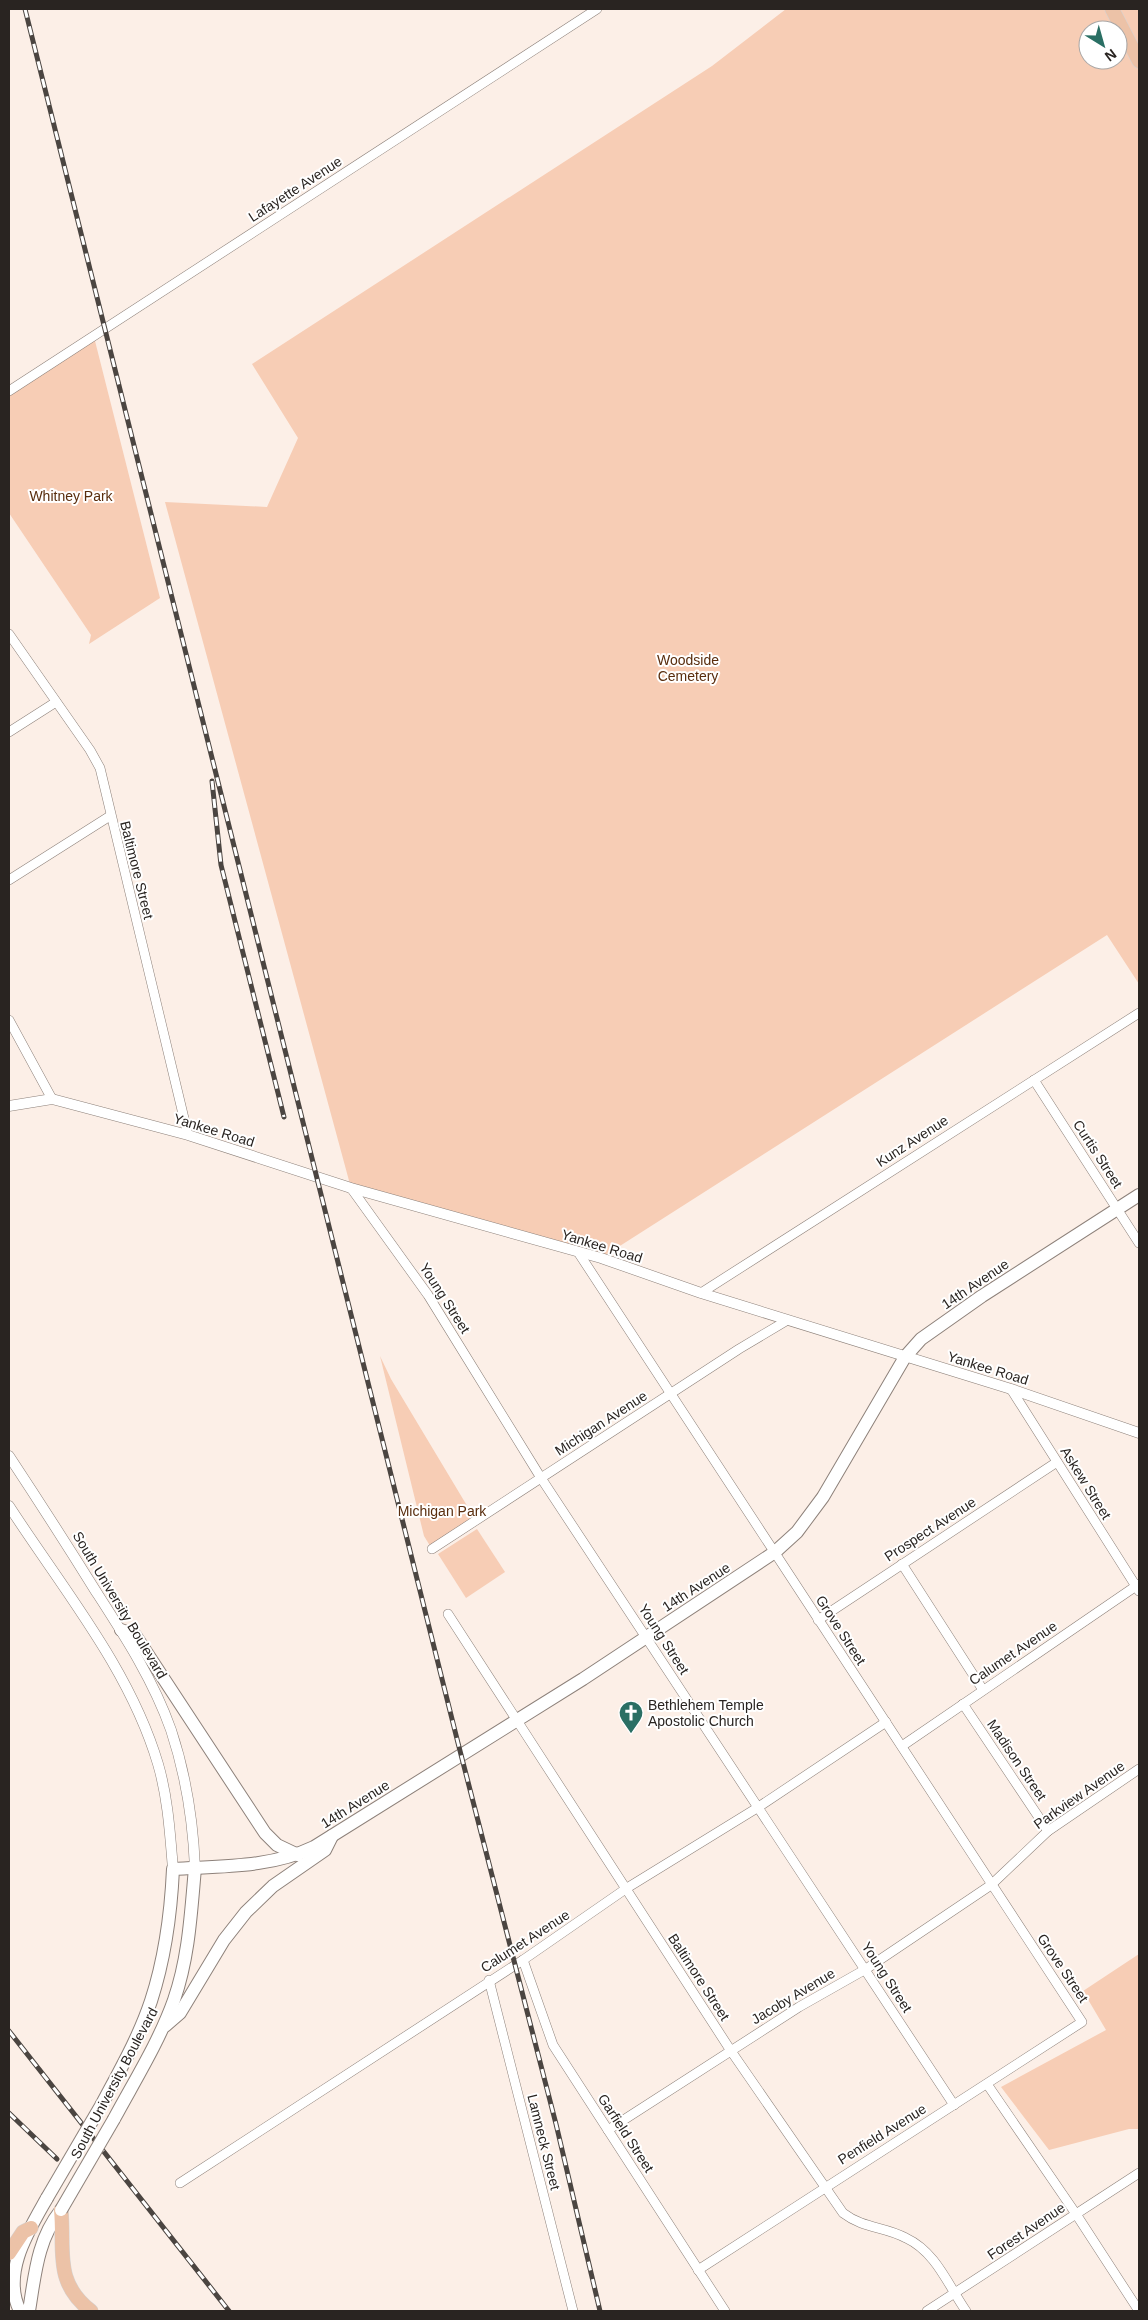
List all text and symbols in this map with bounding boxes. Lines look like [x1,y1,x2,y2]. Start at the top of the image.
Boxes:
north arrow [1078,20,1128,70]
text: N [1102,46,1120,65]
street label: Lafayette Avenue [245,153,345,225]
park label: Whitney Park [29,488,114,504]
park label: Woodside Cemetery [657,652,719,684]
street label: Baltimore Street [117,819,157,921]
street label: Yankee Road [172,1110,256,1150]
street label: Kunz Avenue [873,1112,951,1170]
street label: Curtis Street [1070,1117,1126,1191]
street label: Yankee Road [560,1226,644,1266]
street label: 14th Avenue [938,1256,1012,1312]
street label: Young Street [416,1260,474,1336]
street label: Yankee Road [946,1348,1030,1388]
street label: Michigan Avenue [552,1387,650,1459]
street label: Askew Street [1057,1444,1115,1522]
street label: Prospect Avenue [881,1493,979,1564]
park label: Michigan Park [398,1503,487,1519]
street label: South University Boulevard [70,1529,170,1681]
street label: 14th Avenue [659,1559,733,1615]
street label: Grove Street [813,1592,869,1668]
street label: Young Street [635,1601,693,1677]
street label: Calumet Avenue [966,1618,1060,1688]
place label: Bethlehem Temple Apostolic Church [648,1697,764,1729]
church icon: Bethlehem Temple Apostolic Church [618,1700,644,1734]
street label: Madison Street [984,1716,1050,1804]
street label: Parkview Avenue [1031,1758,1128,1832]
street label: 14th Avenue [318,1777,392,1831]
street label: Calumet Avenue [478,1906,573,1976]
street label: Baltimore Street [665,1931,733,2024]
street label: Grove Street [1034,1931,1092,2005]
street label: Young Street [858,1939,916,2015]
street label: Jacoby Avenue [748,1965,838,2027]
street label: South University Boulevard [67,2005,161,2161]
street label: Garfield Street [595,2091,657,2175]
street label: Lamneck Street [524,2092,564,2192]
street label: Penfield Avenue [835,2100,929,2168]
street label: Forest Avenue [984,2199,1068,2263]

